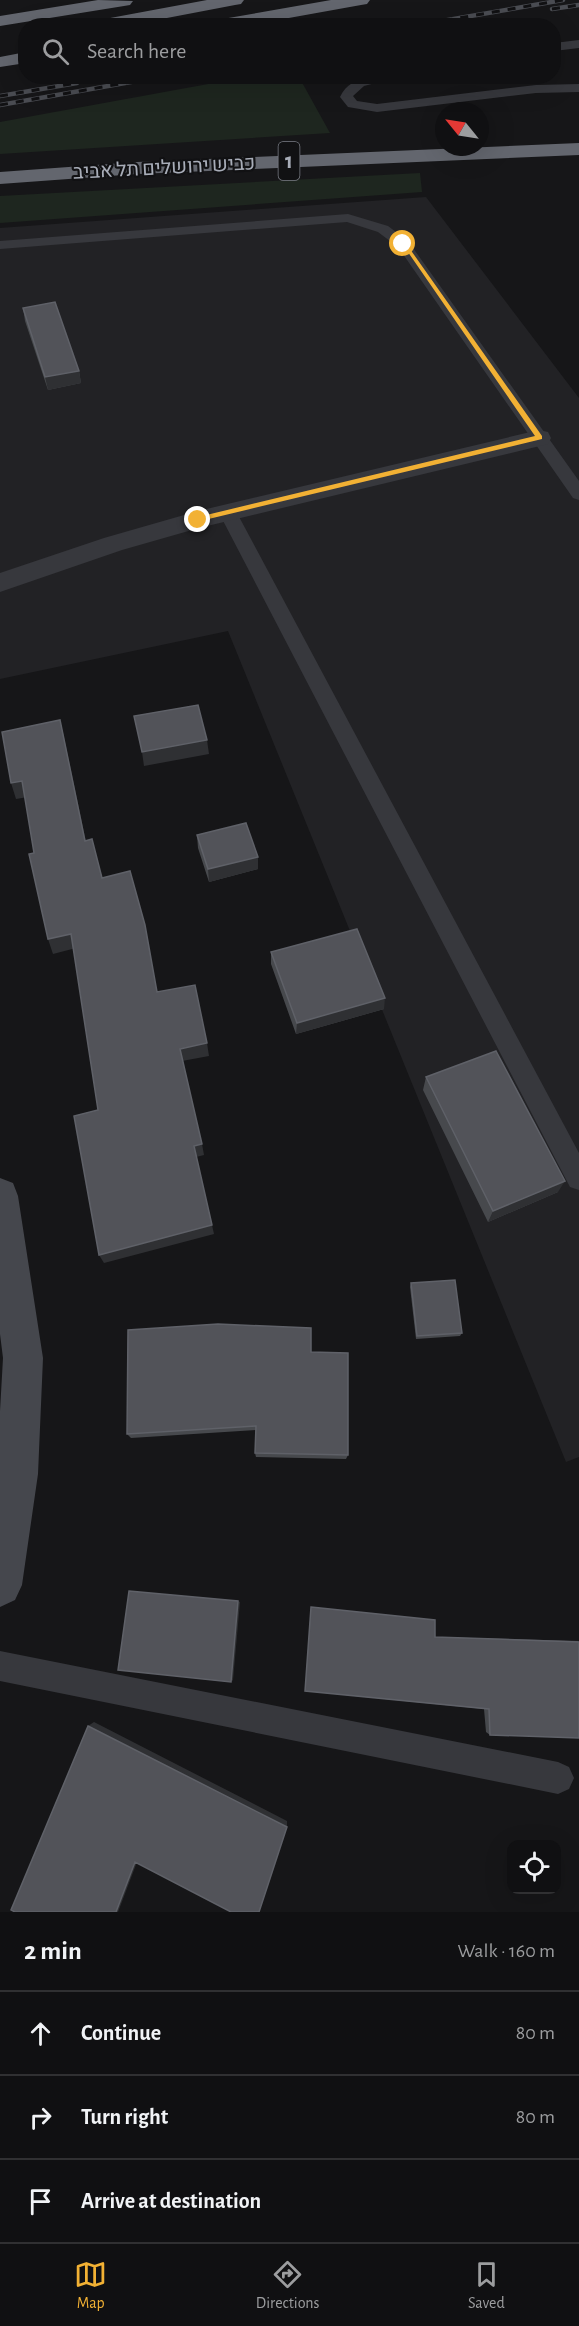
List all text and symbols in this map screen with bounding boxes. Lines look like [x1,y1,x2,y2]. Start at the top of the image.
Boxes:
search box [18,18,561,84]
icon: search [39,35,72,68]
text: Search here [87,40,186,62]
north arrow [435,102,489,156]
road number: 1 [278,142,300,180]
street label: כביש ירושלים תל אביב [72,153,256,183]
route start [389,230,415,256]
route end [184,506,210,532]
map controls [507,1840,561,1894]
button: locate [507,1840,561,1894]
text: 2 min [24,1938,82,1964]
text: Walk · 160 m [458,1941,555,1961]
icon: ahead [24,2017,57,2050]
text: Continue [81,2022,161,2044]
text: 80 m [516,2023,555,2043]
icon: right [24,2101,57,2134]
text: Turn right [81,2106,168,2128]
text: 80 m [516,2107,555,2127]
icon: arrive [24,2185,57,2218]
text: Arrive at destination [81,2190,261,2212]
tab: Map [74,2258,107,2313]
tab: Directions [256,2258,320,2313]
tab: Saved [468,2258,505,2313]

